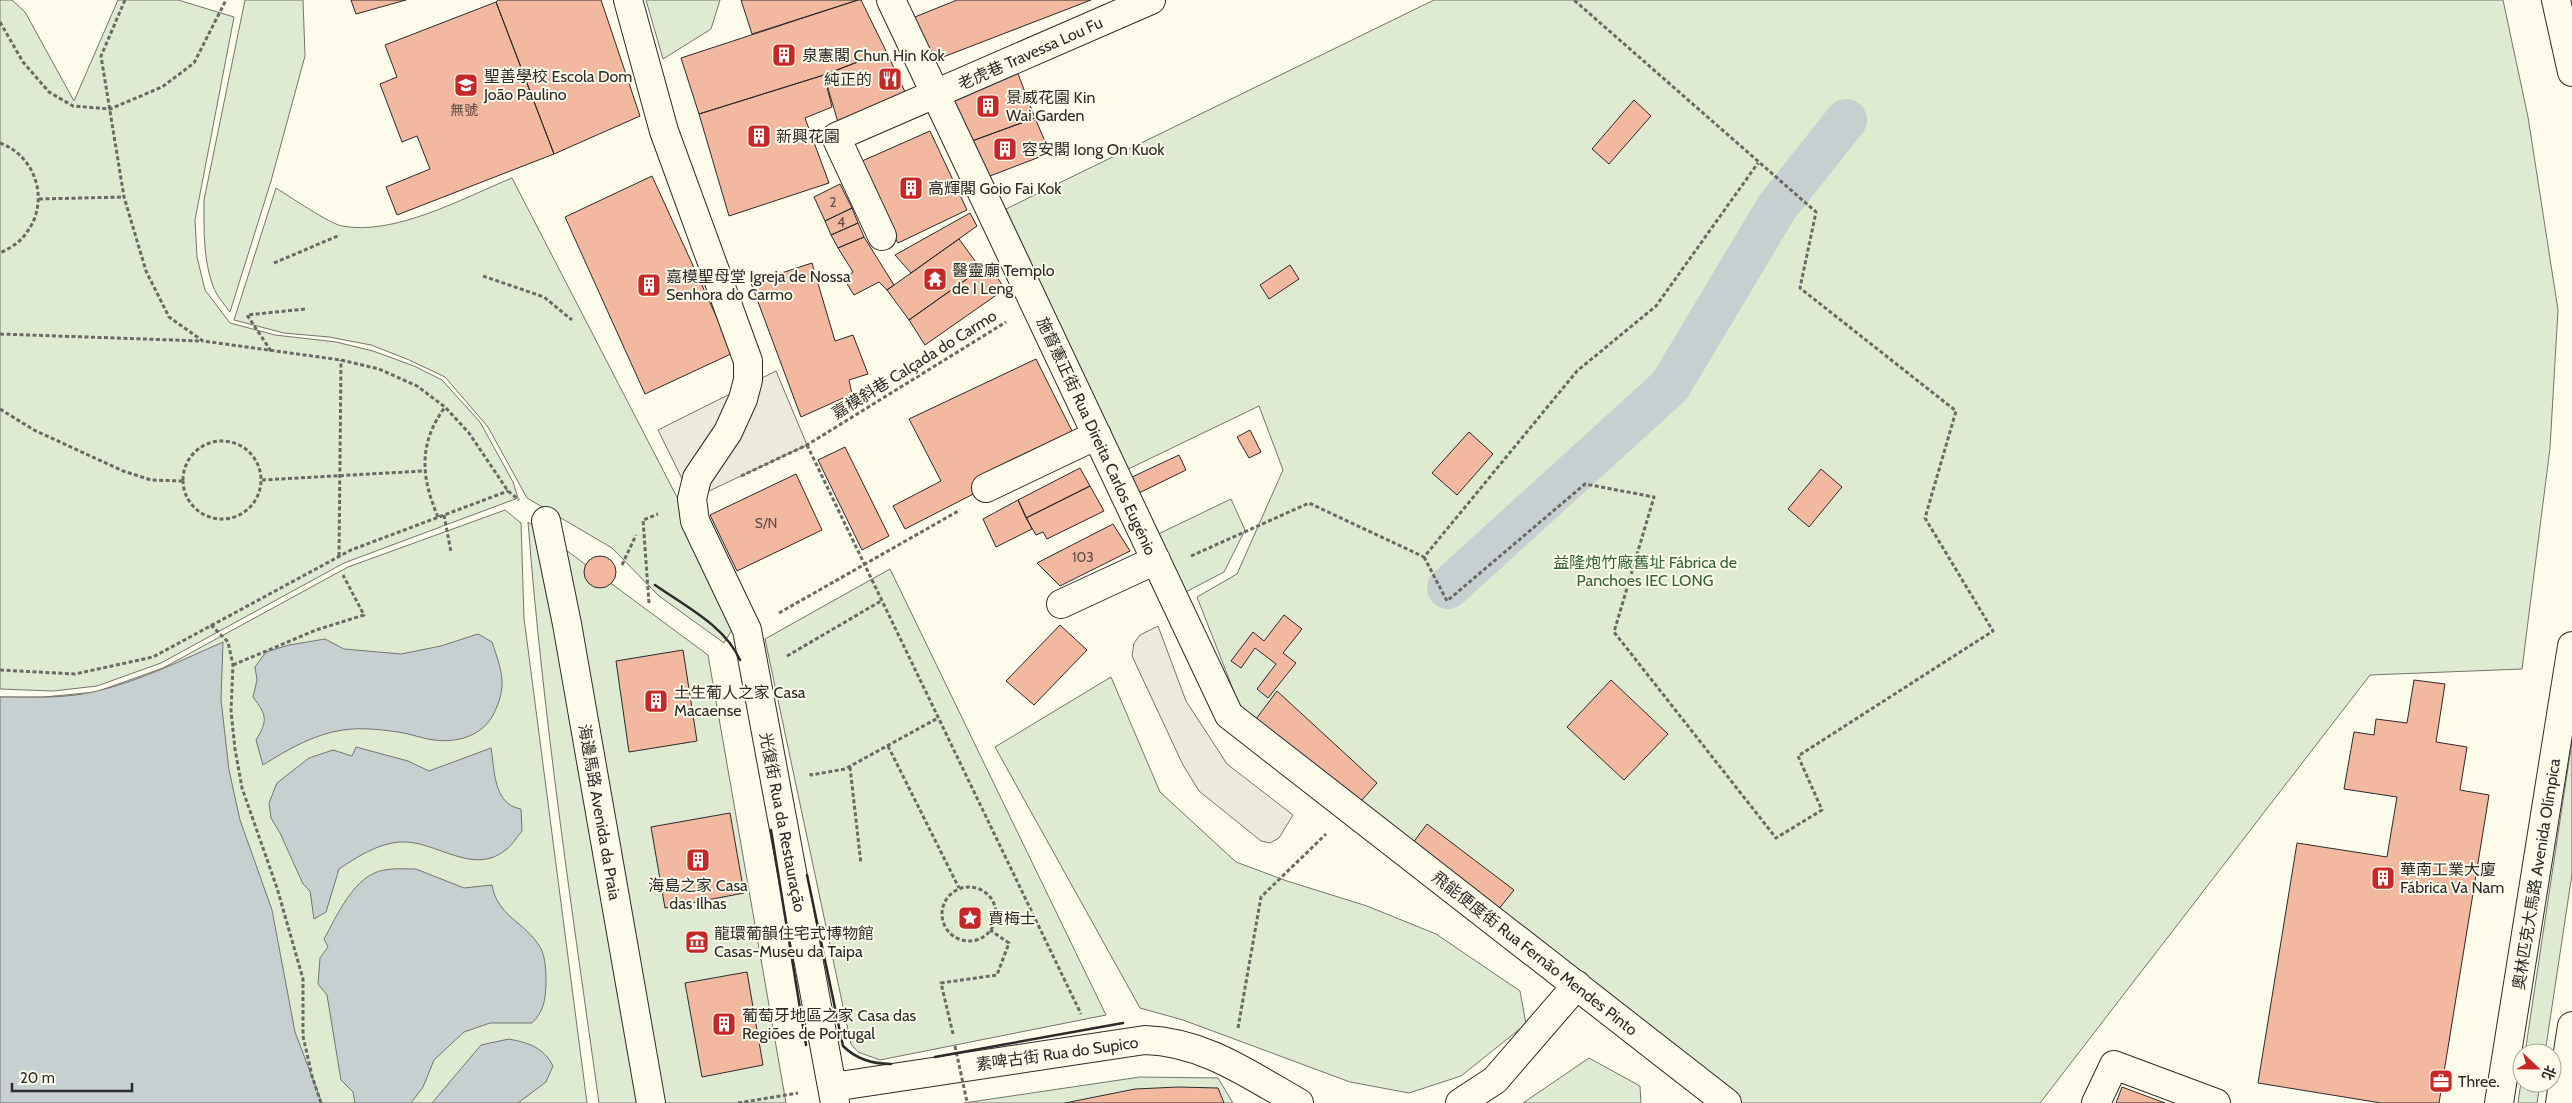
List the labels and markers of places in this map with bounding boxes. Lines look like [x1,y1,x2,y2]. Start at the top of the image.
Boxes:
building icon: 泉憲閣 Chun Hin Kok [771,42,797,68]
place label: 泉憲閣 Chun Hin Kok [802,46,945,65]
restaurant icon: 純正的 [877,66,903,92]
place label: 聖善學校 Escola Dom João Paulino [483,67,632,104]
place label: 純正的 [824,70,872,89]
school or university icon: 聖善學校 Escola Dom João Paulino [453,72,479,98]
place label: 景威花園 Kin Wai Garden [1006,88,1095,125]
building icon: 景威花園 Kin Wai Garden [975,93,1001,119]
building icon: 新興花園 [746,123,772,149]
place label: 新興花園 [776,127,840,146]
building icon: 容安閣 Iong On Kuok [992,136,1018,162]
place label: 容安閣 Iong On Kuok [1022,140,1165,159]
building icon: 高輝閣 Goio Fai Kok [898,175,924,201]
place label: 高輝閣 Goio Fai Kok [928,179,1062,198]
place label: 醫靈廟 Templo de I Leng [952,261,1055,298]
temple icon: 醫靈廟 Templo de I Leng [922,266,948,292]
place label: 嘉模聖母堂 Igreja de Nossa Senhora do Carmo [666,267,851,304]
building icon: 嘉模聖母堂 Igreja de Nossa Senhora do Carmo [636,272,662,298]
place label: 土生葡人之家 Casa Macaense [674,683,806,720]
building icon: 土生葡人之家 Casa Macaense [643,688,669,714]
building icon: 海島之家 Casa das Ilhas [685,847,711,873]
place label: 華南工業大廈 Fábrica Va Nam [2400,860,2504,897]
building icon: 華南工業大廈 Fábrica Va Nam [2370,865,2396,891]
place label: 海島之家 Casa das Ilhas [648,876,748,913]
place icon: 賈梅士 [957,905,983,931]
place label: 賈梅士 [988,909,1036,928]
place label: 龍環葡韻住宅式博物館 Casas-Museu da Taipa [714,924,874,961]
museum icon: 龍環葡韻住宅式博物館 Casas-Museu da Taipa [684,929,710,955]
place label: 葡萄牙地區之家 Casa das Regiões de Portugal [742,1006,917,1043]
building icon: 葡萄牙地區之家 Casa das Regiões de Portugal [711,1011,737,1037]
office icon: Three. [2428,1068,2454,1094]
place label: Three. [2458,1072,2500,1091]

